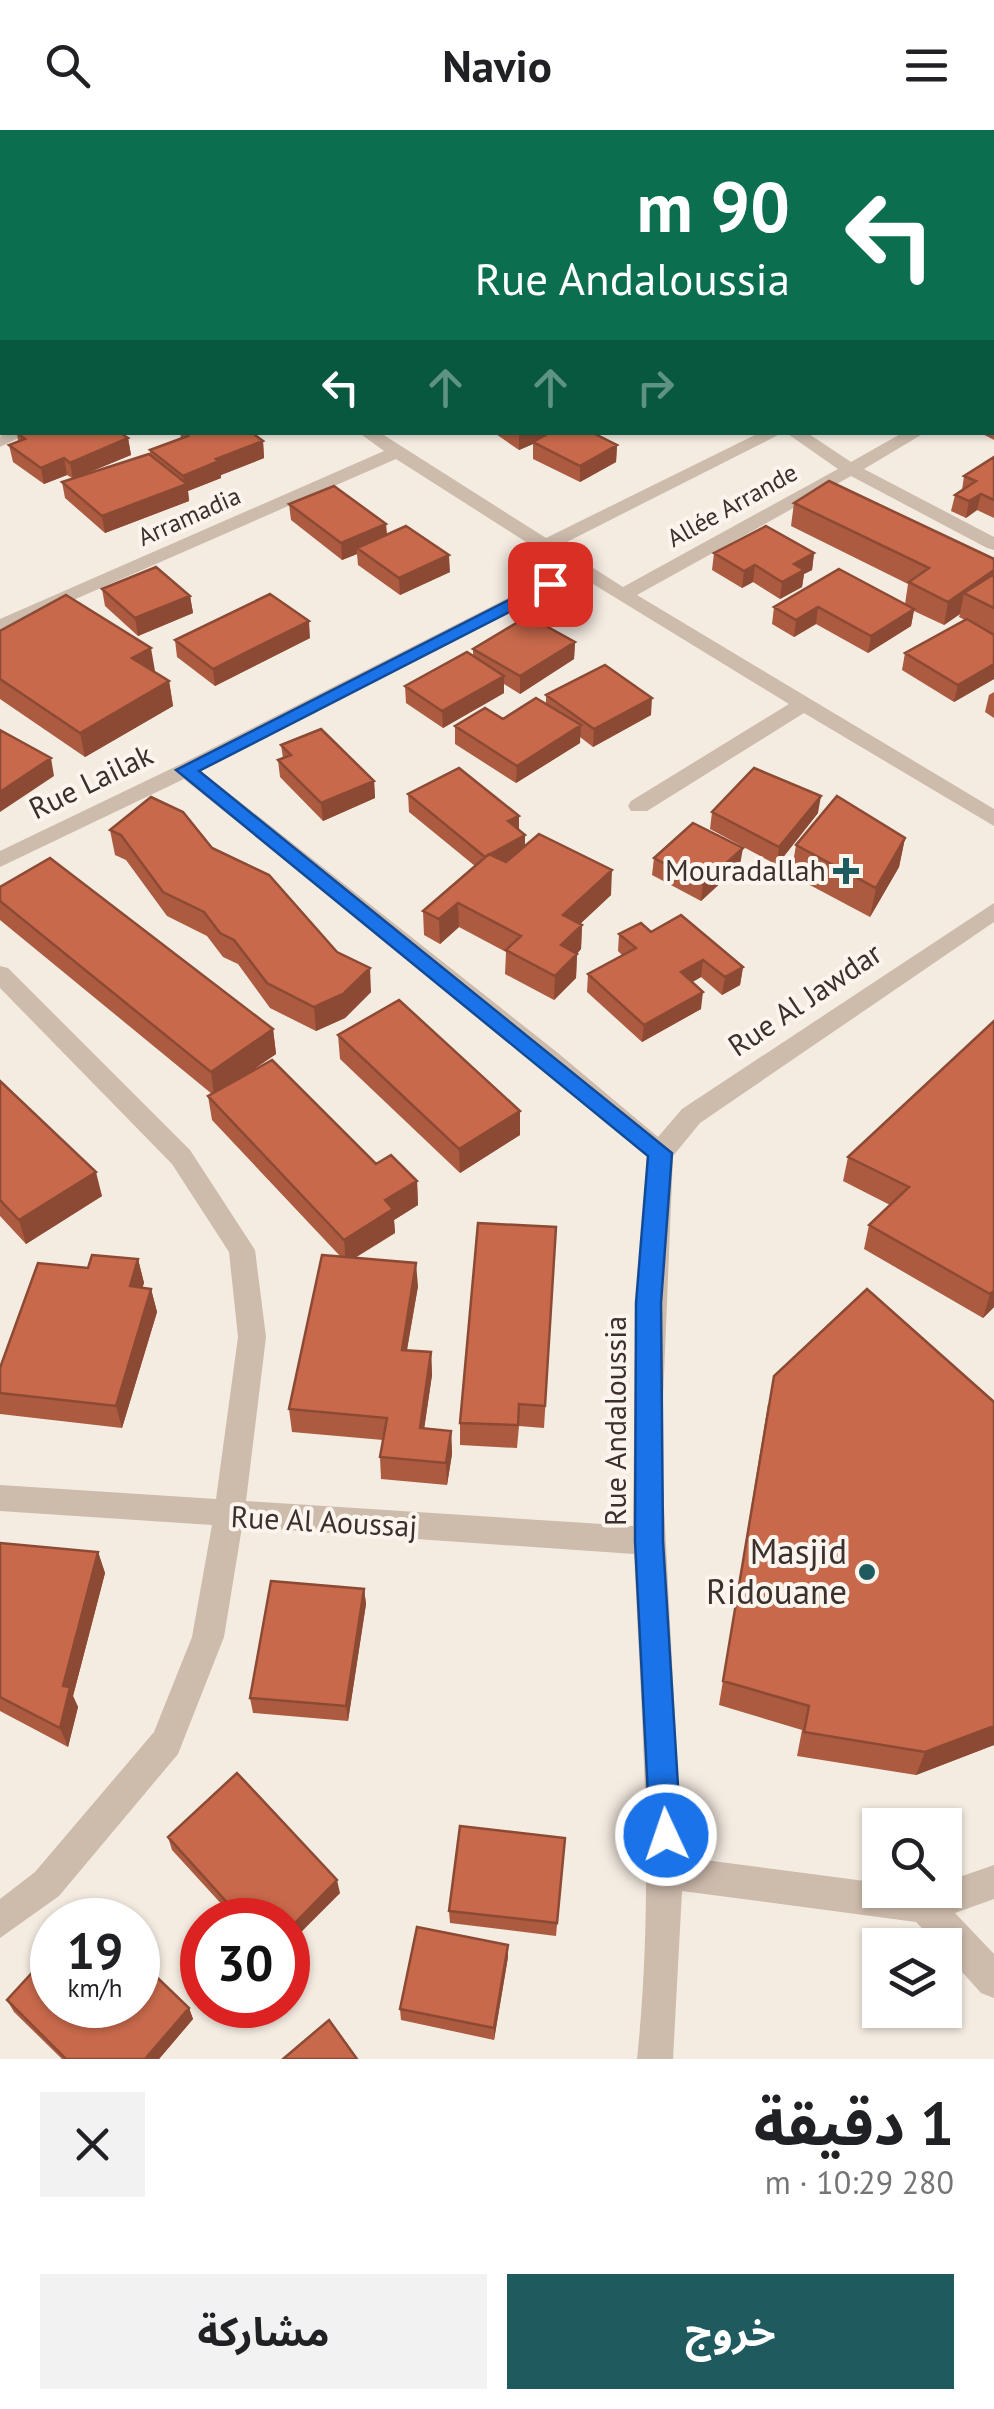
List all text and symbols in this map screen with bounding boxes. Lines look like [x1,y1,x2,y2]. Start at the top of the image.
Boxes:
text: Navio [442,36,552,94]
icon: search [40,38,95,93]
icon: menu [899,38,954,93]
text: 90 m [637,161,790,251]
icon: left [825,170,955,300]
text: Rue Andaloussia [475,249,790,307]
icon: left [313,360,368,415]
icon: ahead [418,360,473,415]
icon: ahead [523,360,578,415]
icon: right [628,360,683,415]
street label: Allée Arrande [661,456,803,554]
street label: Arramadia [133,479,245,553]
pin [508,542,593,627]
icon: arrive [523,557,578,612]
street label: Rue Lailak [22,734,159,827]
place label: Mouradallah [665,850,826,889]
marker: Mouradallah [835,860,857,882]
street label: Rue Al Jawdar [720,933,889,1064]
street label: Rue Andaloussia [595,1316,634,1526]
street label: Rue Al Aoussaj [230,1496,418,1545]
place label: Masjid Ridouane [706,1528,847,1614]
marker: Masjid Ridouane [856,1561,878,1583]
position arrow [614,1783,718,1887]
map controls [862,1808,962,2028]
button: search [862,1808,962,1908]
speed limit sign: 30 [180,1898,310,2028]
text: 19 [67,1918,123,1983]
button: layers [862,1928,962,2028]
text: km/h [68,1972,122,2004]
text: 1 دقيقة [754,2084,954,2162]
button: close [40,2092,145,2197]
text: 280 m · 10:29 [765,2161,954,2203]
button: مشاركة [40,2274,487,2389]
button: خروج [507,2274,954,2389]

